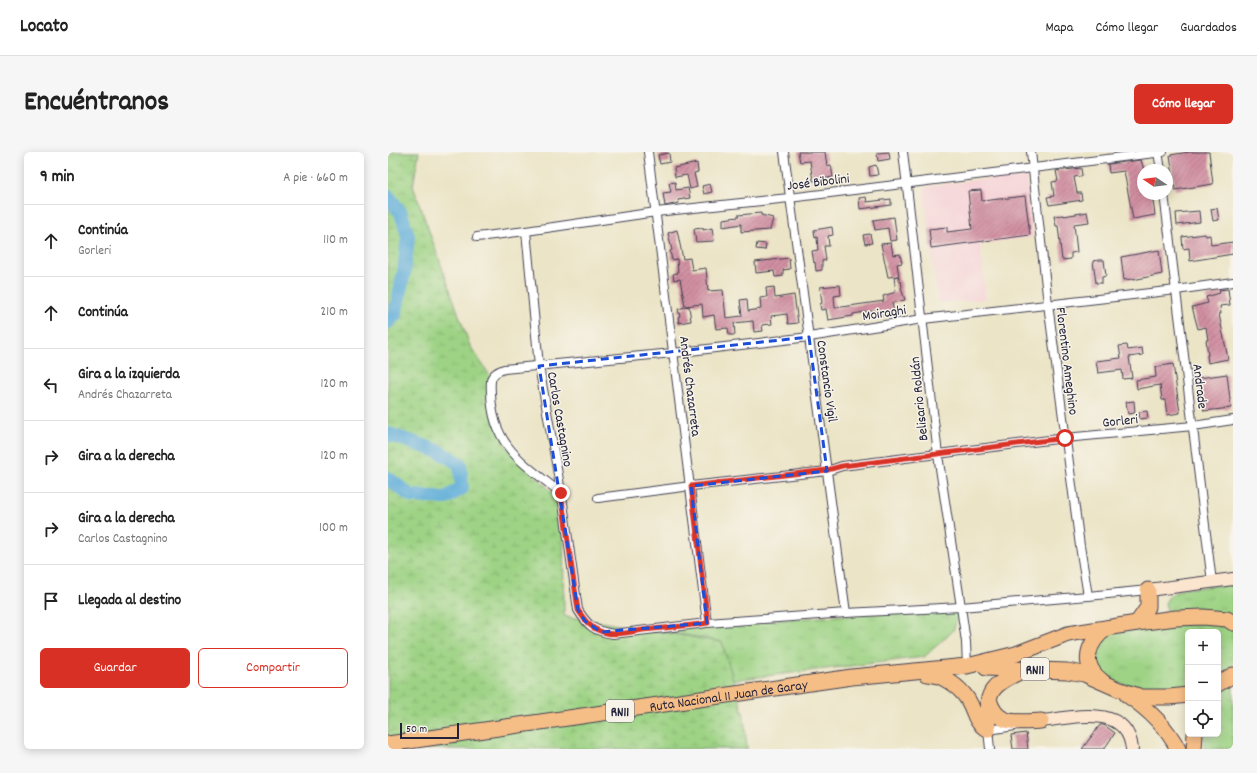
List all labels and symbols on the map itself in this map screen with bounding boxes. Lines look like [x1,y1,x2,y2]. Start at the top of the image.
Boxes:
north arrow [1137,164,1173,200]
street label: José Bibolini [786,169,851,197]
street label: Moiraghi [861,301,908,327]
street label: Florentino Ameghino [1049,306,1083,416]
street label: Andrés Chazarreta [673,335,705,438]
street label: Constancio Vigil [810,339,842,424]
street label: Belisario Roldán [906,356,934,442]
street label: Andrade [1186,363,1212,410]
street label: Carlos Castagnino [541,370,577,469]
street label: Gorleri [1101,410,1139,434]
route start [1056,429,1074,447]
route end [552,484,570,502]
road number: RN11 [1021,658,1049,680]
street label: Ruta Nacional 11 Juan de Garay [649,675,809,718]
road number: RN11 [606,700,634,722]
scale bar [400,721,459,740]

